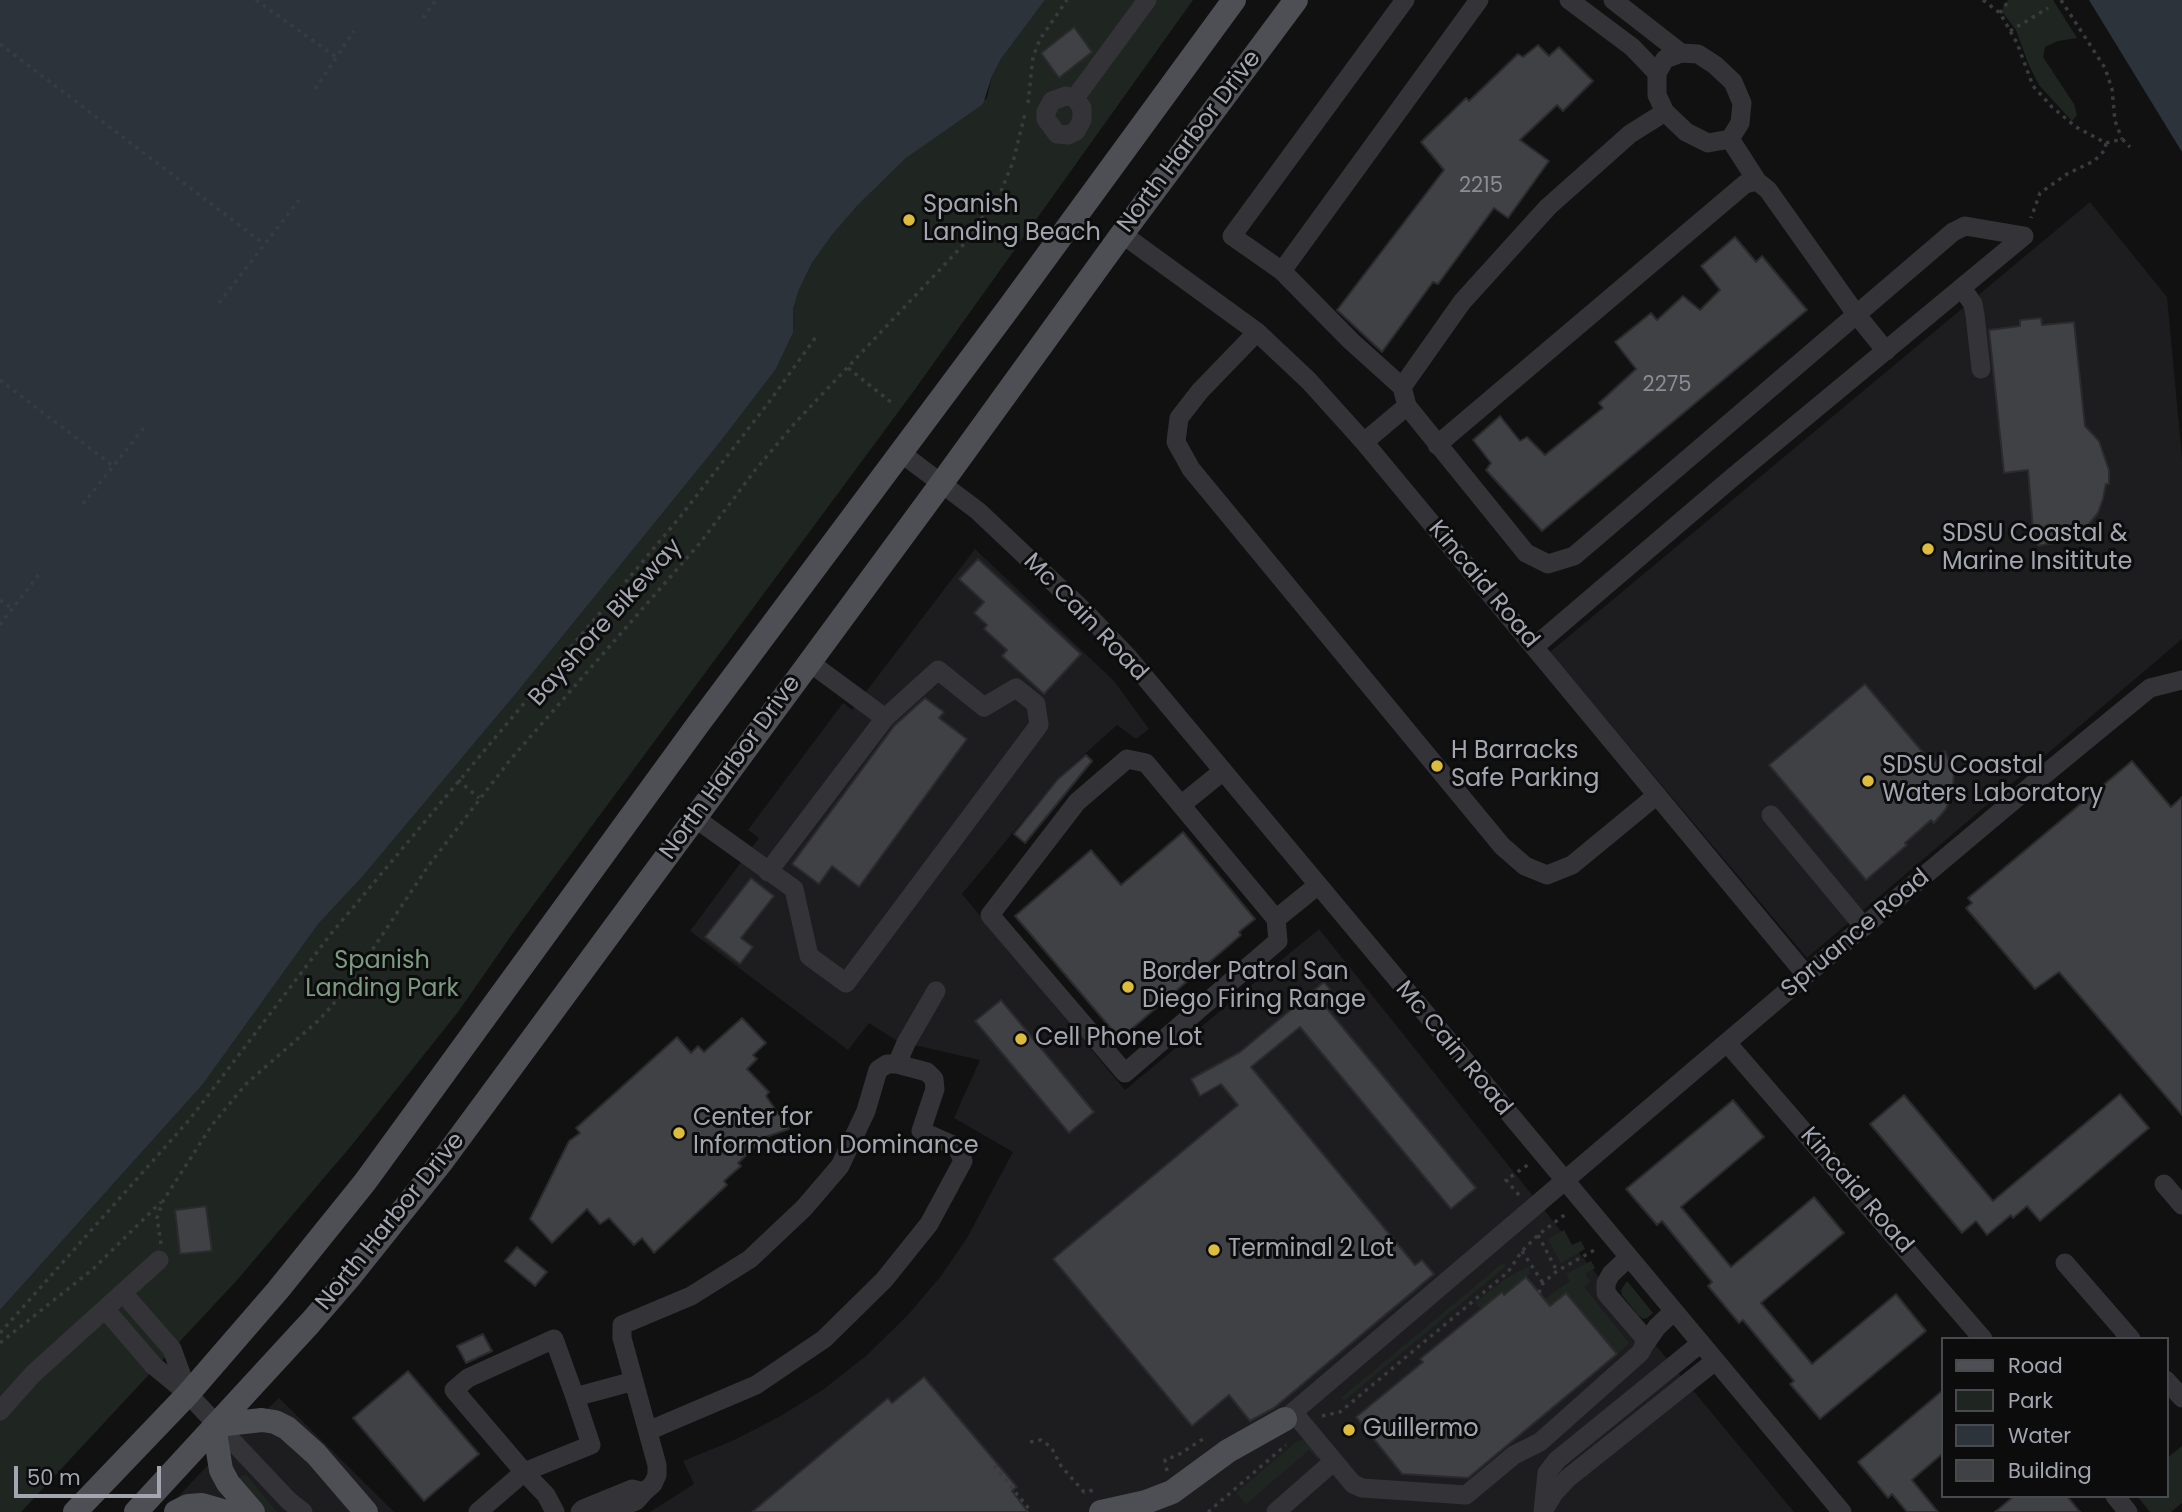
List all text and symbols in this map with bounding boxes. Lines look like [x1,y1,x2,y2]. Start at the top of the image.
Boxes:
street label: North Harbor Drive [1112,45,1268,239]
house number: 2215 [1459,174,1503,200]
place label: Spanish Landing Beach [923,192,1101,248]
marker: Spanish Landing Beach [901,212,917,228]
house number: 2275 [1643,373,1691,399]
street label: Kincaid Road [1421,515,1545,655]
place label: SDSU Coastal & Marine Insititute [1942,521,2132,577]
street label: Bayshore Bikeway [523,533,689,713]
marker: SDSU Coastal & Marine Insititute [1920,541,1936,557]
street label: Mc Cain Road [1017,548,1153,688]
street label: North Harbor Drive [655,670,807,866]
place label: H Barracks Safe Parking [1451,738,1599,794]
place label: SDSU Coastal Waters Laboratory [1882,753,2103,809]
marker: H Barracks Safe Parking [1429,758,1445,774]
marker: SDSU Coastal Waters Laboratory [1860,773,1876,789]
street label: Spruance Road [1776,864,1936,1004]
park label: Spanish Landing Park [305,948,459,1004]
place label: Border Patrol San Diego Firing Range [1142,959,1366,1015]
street label: Mc Cain Road [1388,976,1518,1122]
marker: Border Patrol San Diego Firing Range [1120,979,1136,995]
place label: Cell Phone Lot [1035,1025,1202,1053]
marker: Cell Phone Lot [1013,1031,1029,1047]
place label: Center for Information Dominance [693,1105,979,1161]
street label: Kincaid Road [1794,1122,1918,1260]
marker: Center for Information Dominance [671,1125,687,1141]
street label: North Harbor Drive [310,1127,472,1317]
place label: Terminal 2 Lot [1228,1236,1394,1264]
marker: Terminal 2 Lot [1206,1242,1222,1258]
legend [1940,1337,2168,1498]
text: Road [2008,1351,2063,1380]
text: Park [2008,1386,2053,1415]
place label: Guillermo [1363,1416,1479,1444]
text: Water [2008,1421,2071,1450]
marker: Guillermo [1341,1422,1357,1438]
scale bar [18,1452,164,1496]
text: Building [2008,1456,2092,1485]
text: 50 m [27,1463,81,1492]

